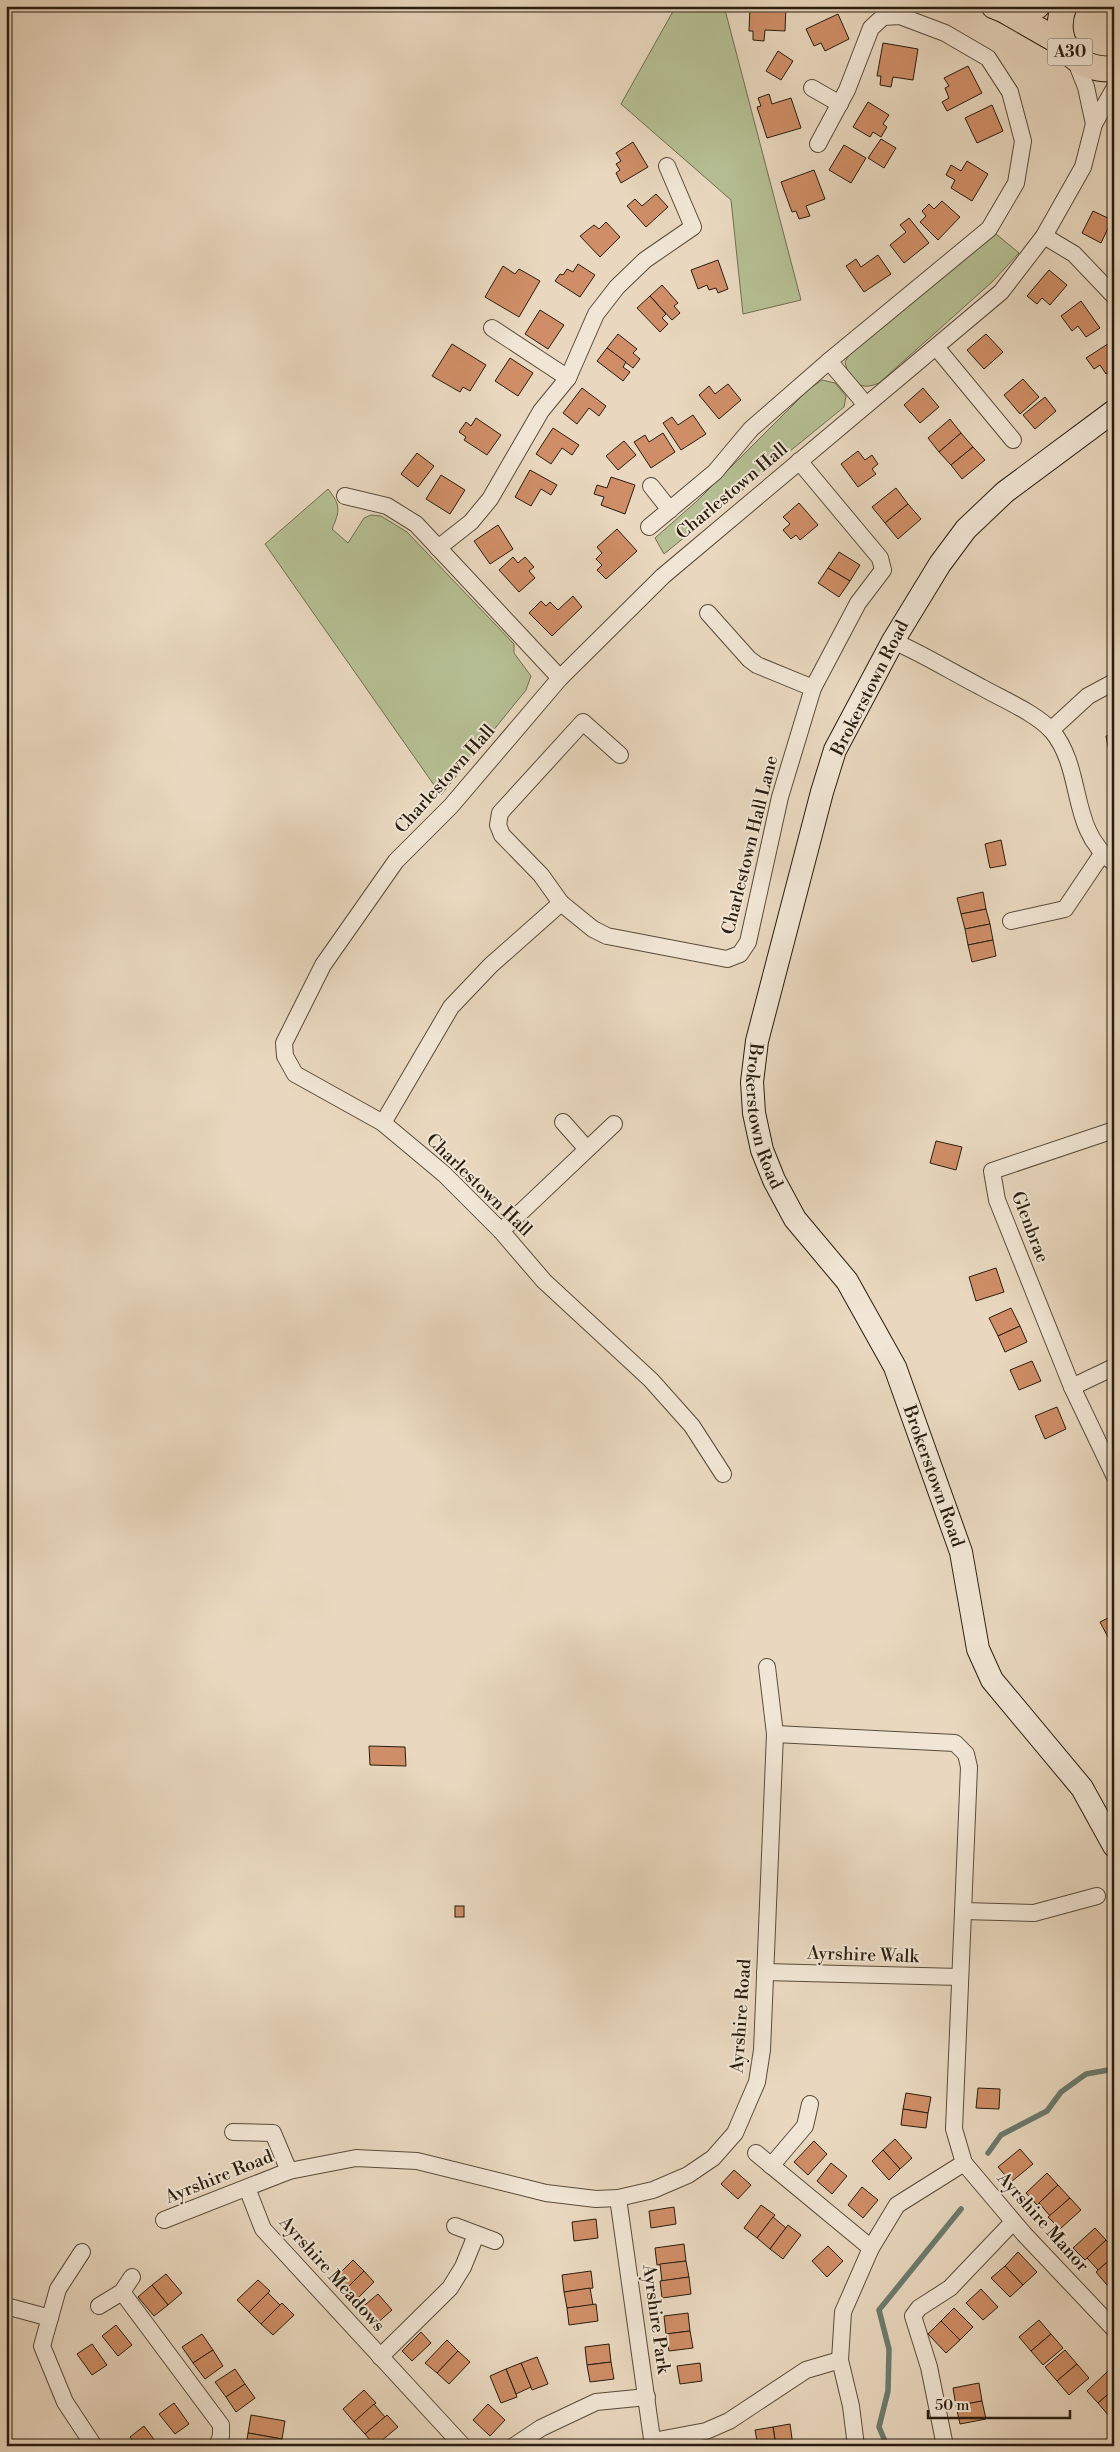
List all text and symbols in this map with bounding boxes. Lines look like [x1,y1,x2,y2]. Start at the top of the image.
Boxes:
road number: A30 [1048,38,1092,66]
street label: Charlestown Hall [671,437,793,545]
street label: Brokerstown Road [825,616,914,760]
street label: Charlestown Hall [390,719,501,838]
street label: Charlestown Hall Lane [717,753,783,937]
street label: Brokerstown Road [740,1041,789,1194]
street label: Charlestown Hall [421,1128,537,1242]
street label: Glenbrae [1006,1188,1054,1266]
street label: Brokerstown Road [898,1401,970,1551]
street label: Ayrshire Walk [806,1942,921,1969]
street label: Ayrshire Road [725,1957,757,2075]
street label: Ayrshire Road [161,2145,277,2210]
street label: Ayrshire Manor [991,2167,1094,2277]
street label: Ayrshire Meadows [273,2211,390,2337]
street label: Ayrshire Park [637,2262,675,2377]
scale bar [928,2387,1070,2419]
text: 50 m [935,2396,969,2415]

